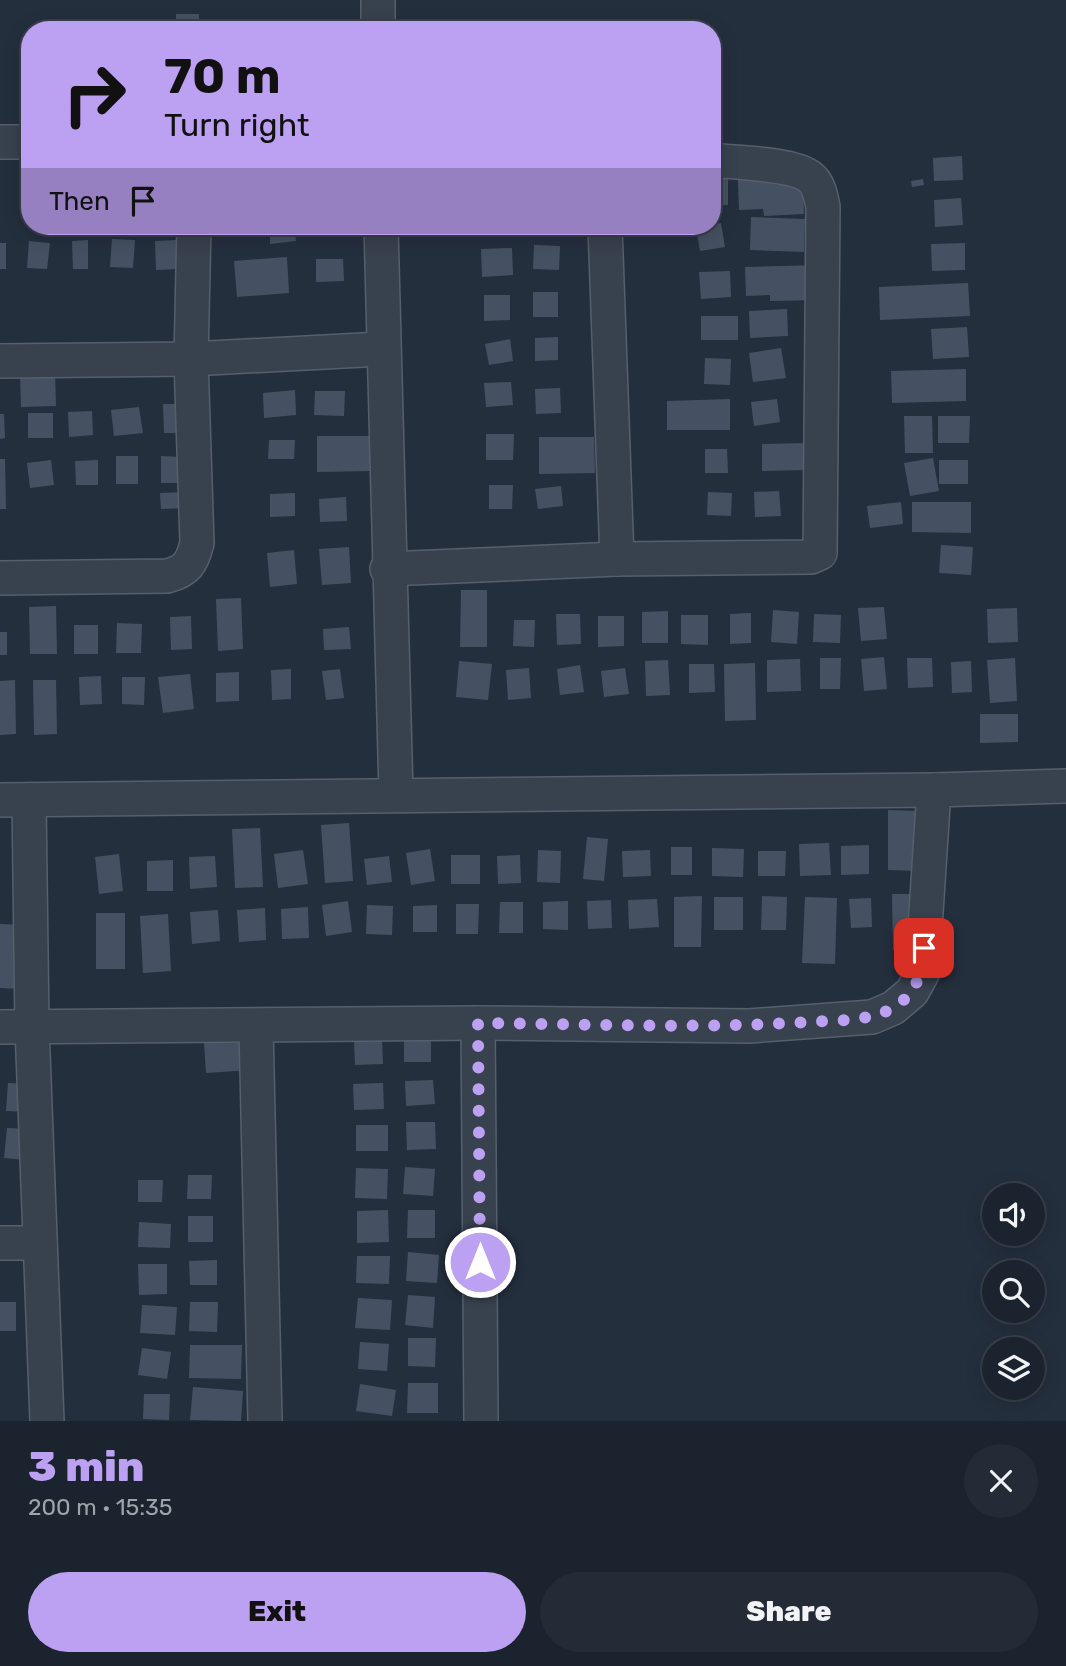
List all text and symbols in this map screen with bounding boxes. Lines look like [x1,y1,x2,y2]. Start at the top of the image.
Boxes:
text: 70 m [164,47,281,105]
icon: right [49,49,140,140]
text: Turn right [164,106,309,144]
icon: arrive [124,182,162,220]
text: Then [49,186,110,217]
pin [894,918,954,978]
icon: arrive [905,929,943,967]
map controls [982,1183,1045,1400]
button: sound [982,1183,1045,1246]
position arrow [443,1225,517,1299]
button: search [982,1260,1045,1323]
button: layers [982,1337,1045,1400]
text: 3 min [28,1442,144,1492]
button: close [964,1444,1038,1518]
text: 200 m · 15:35 [28,1493,173,1521]
button: Exit [28,1572,526,1652]
button: Share [540,1572,1038,1652]

